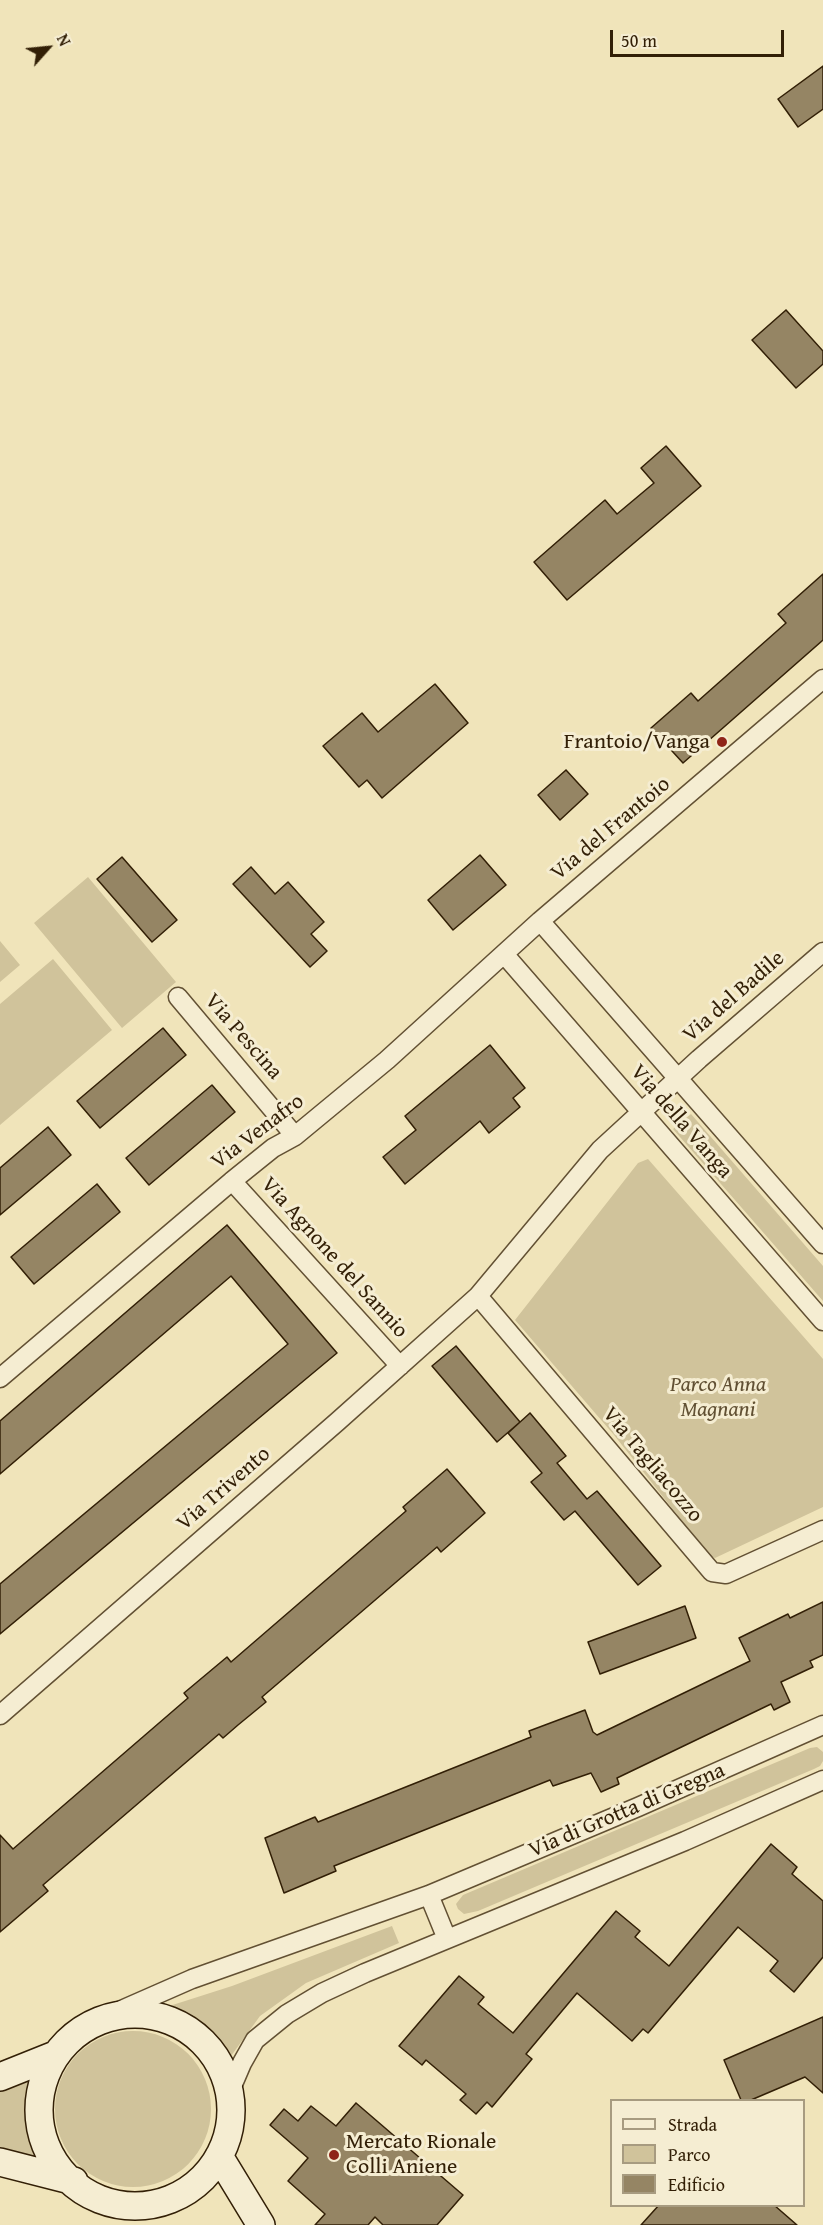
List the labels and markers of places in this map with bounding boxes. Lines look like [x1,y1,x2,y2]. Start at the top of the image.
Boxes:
place label: Frantoio/Vanga [564,729,710,755]
marker: Frantoio/Vanga [715,735,729,749]
place label: Mercato Rionale Colli Aniene [346,2129,496,2180]
marker: Mercato Rionale Colli Aniene [327,2148,341,2162]

